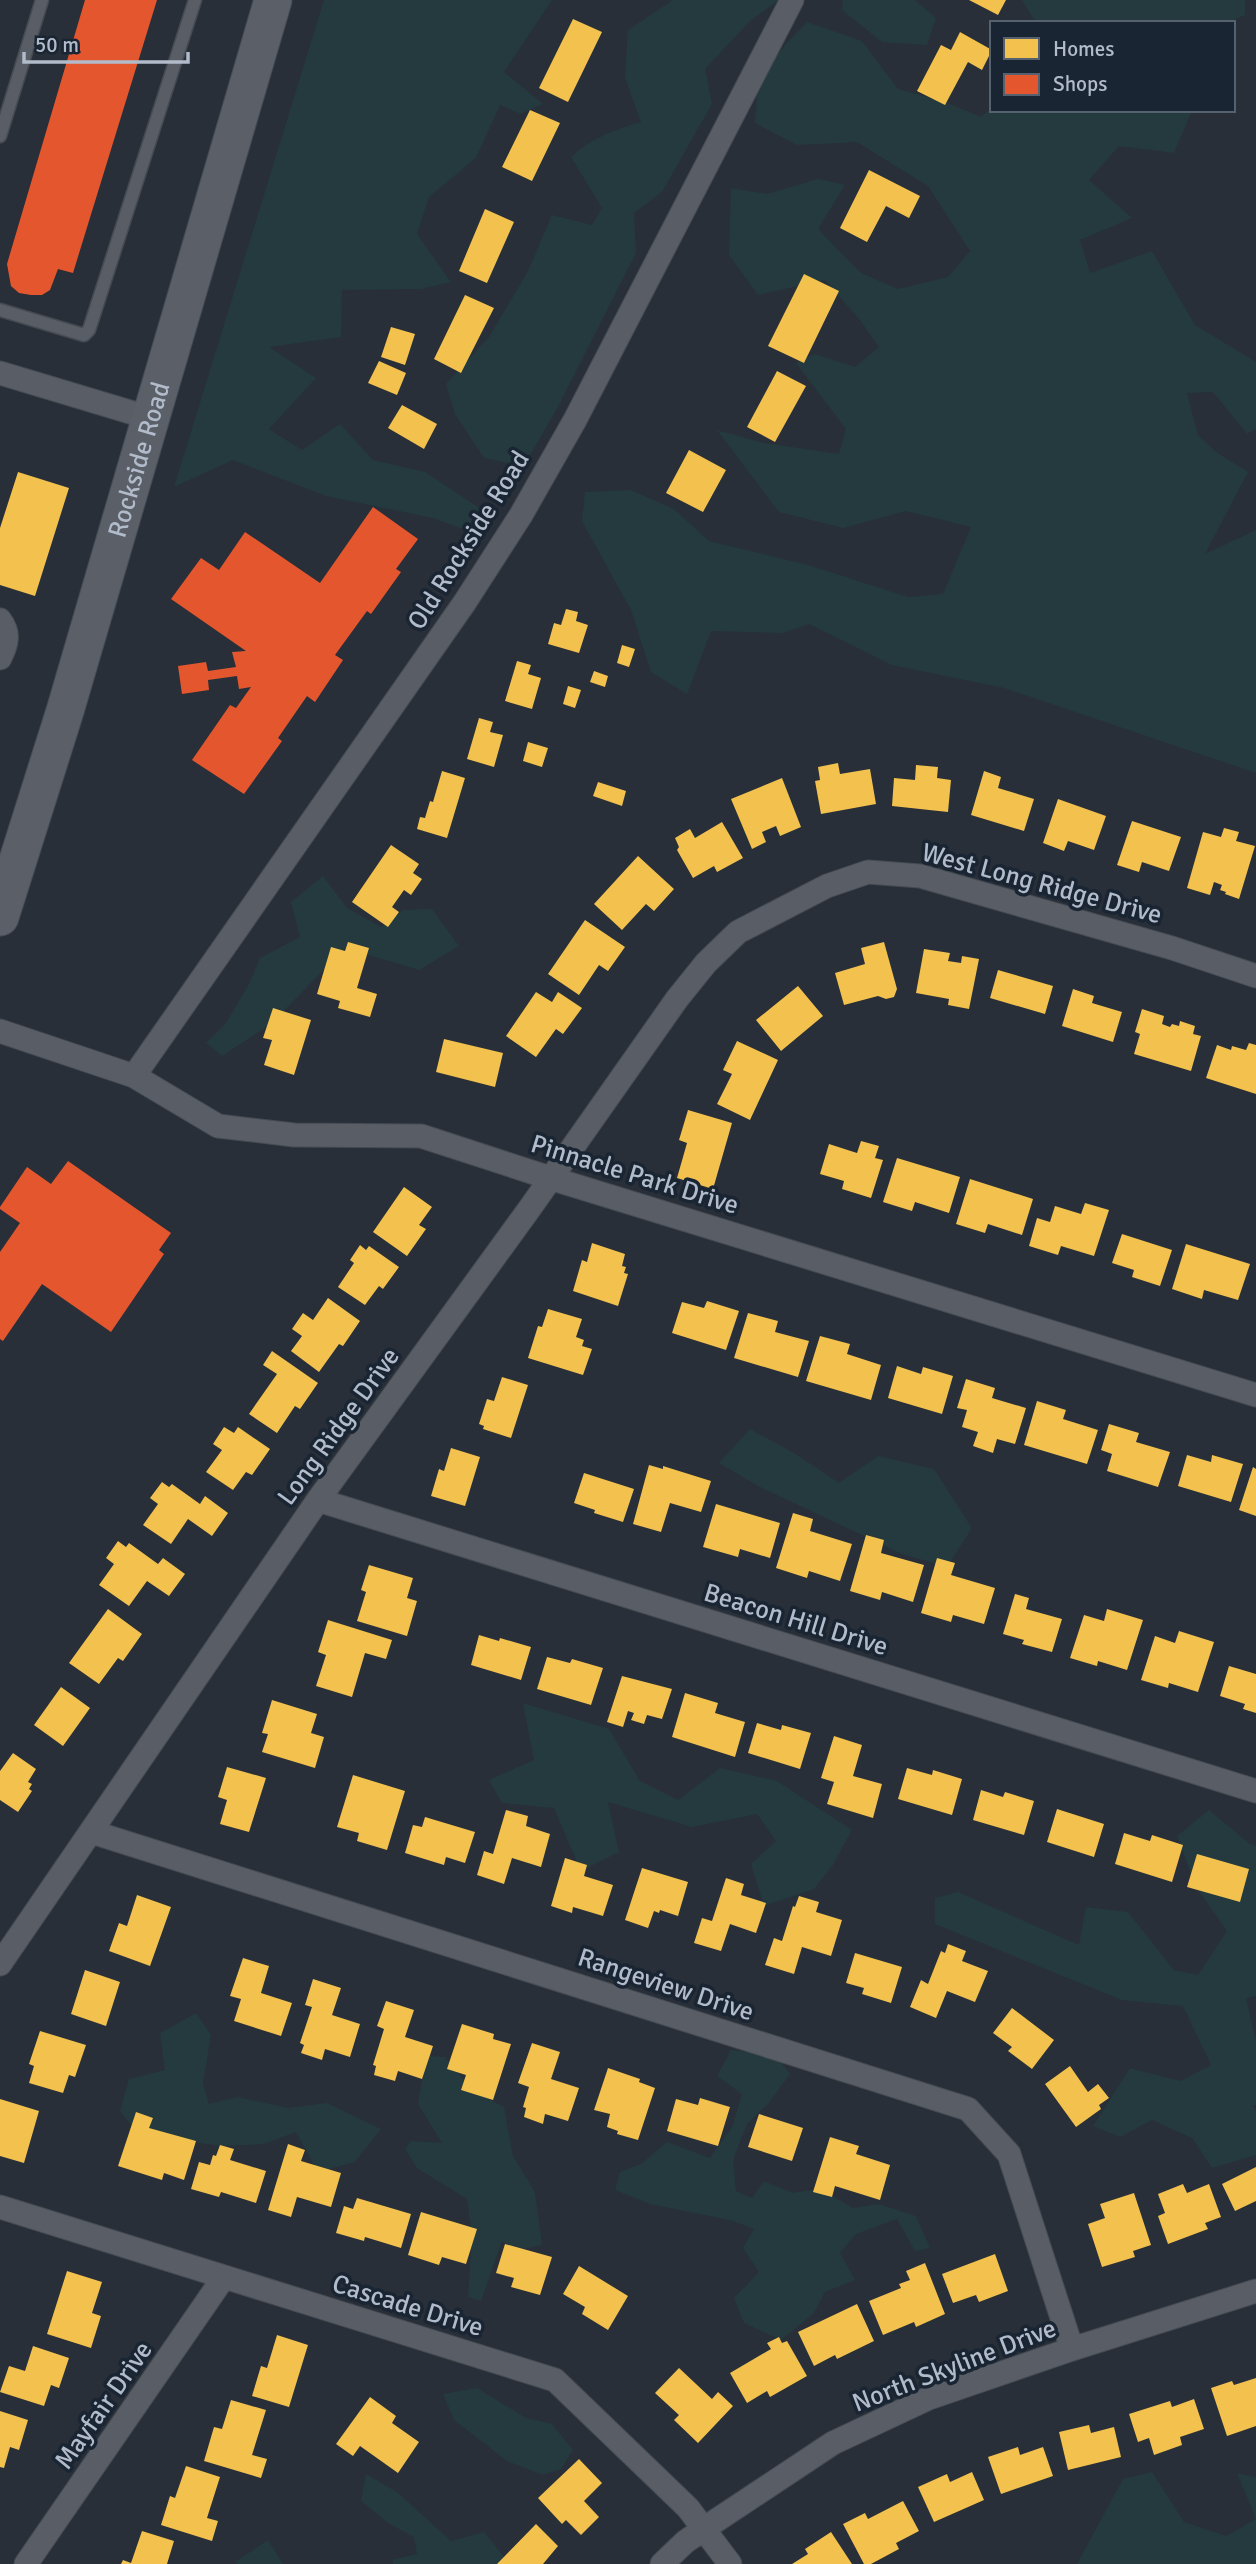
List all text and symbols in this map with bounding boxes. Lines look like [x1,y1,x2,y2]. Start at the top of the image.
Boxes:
scale bar [24,21,189,65]
legend [990,21,1235,112]
text: 50 m [35,32,79,58]
text: Homes [1053,36,1115,62]
text: Shops [1053,71,1107,97]
street label: Rockside Road [102,378,177,541]
street label: Old Rockside Road [401,445,537,636]
street label: West Long Ridge Drive [918,836,1165,931]
street label: Pinnacle Park Drive [527,1128,742,1222]
street label: Long Ridge Drive [271,1341,407,1512]
street label: Beacon Hill Drive [700,1577,892,1663]
street label: Rangeview Drive [574,1941,758,2028]
street label: Cascade Drive [328,2268,487,2344]
street label: North Skyline Drive [848,2312,1061,2419]
street label: Mayfair Drive [48,2335,160,2476]

